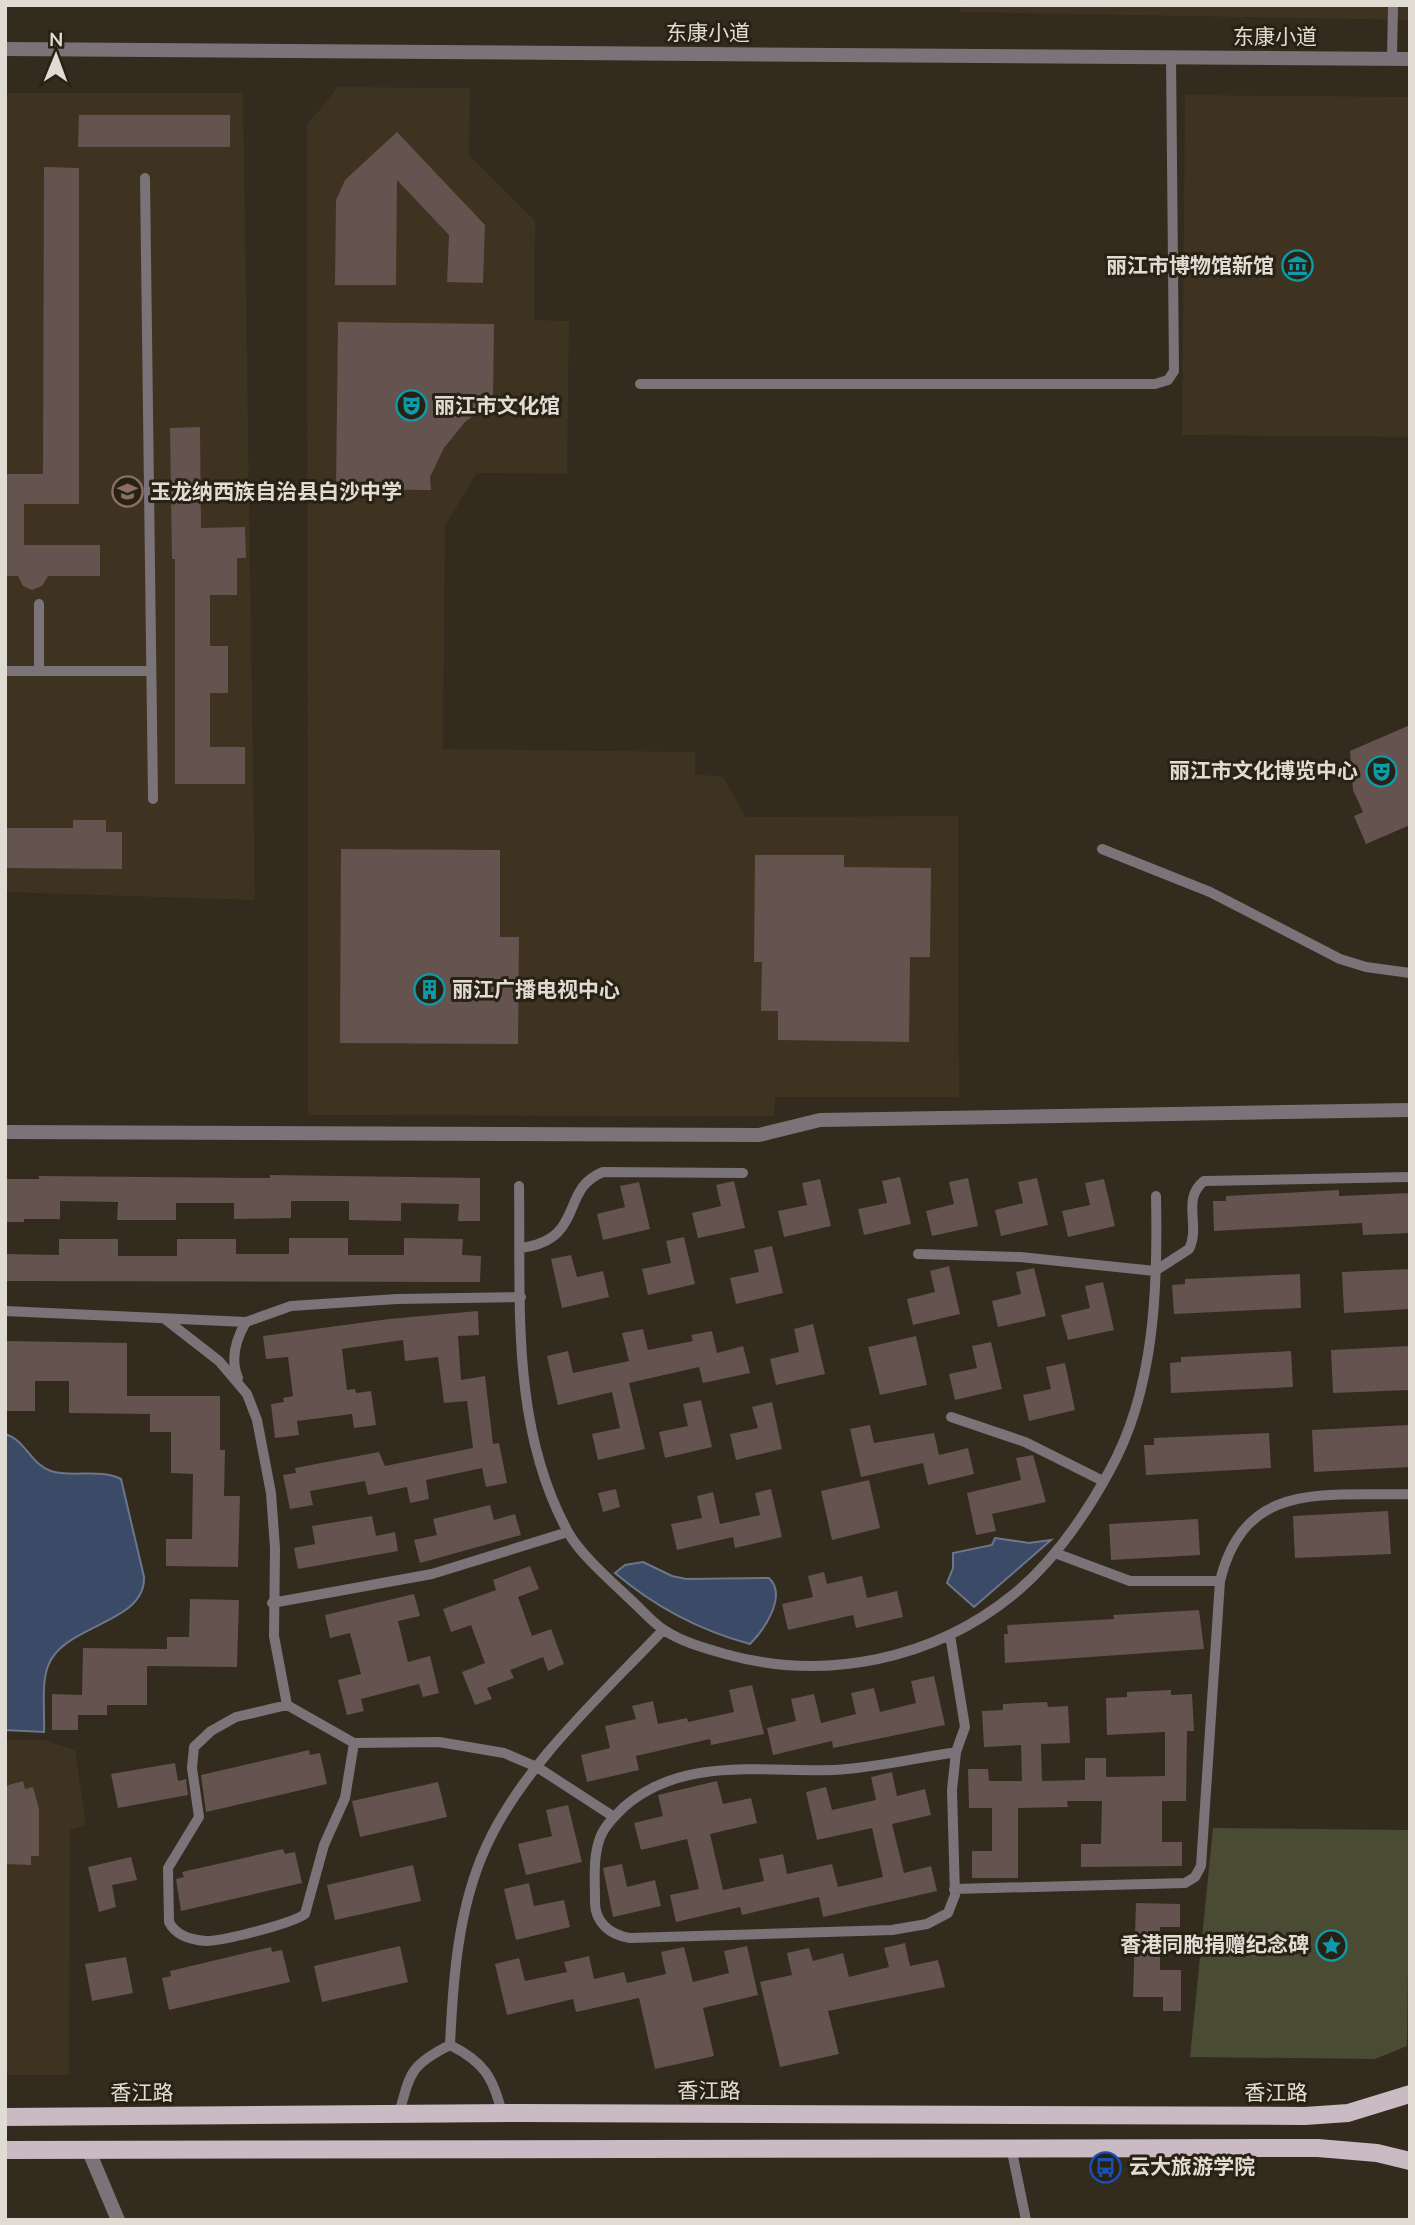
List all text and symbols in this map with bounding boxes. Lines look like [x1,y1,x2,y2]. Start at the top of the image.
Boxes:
street label: 东康小道 [666,19,750,47]
north arrow [21,21,91,91]
street label: 东康小道 [1233,23,1317,51]
text: N [49,27,64,53]
museum icon: 丽江市博物馆新馆 [1280,249,1314,283]
place label: 丽江市博物馆新馆 [1106,252,1274,280]
theatre icon: 丽江市文化馆 [394,389,428,423]
place label: 丽江市文化馆 [434,392,560,420]
school or university icon: 玉龙纳西族自治县白沙中学 [110,475,144,509]
place label: 玉龙纳西族自治县白沙中学 [150,478,402,506]
theatre icon: 丽江市文化博览中心 [1364,754,1398,788]
place label: 丽江市文化博览中心 [1169,757,1358,785]
building icon: 丽江广播电视中心 [412,973,446,1007]
place label: 丽江广播电视中心 [452,976,620,1004]
place icon: 香港同胞捐赠纪念碑 [1315,1928,1349,1962]
place label: 香港同胞捐赠纪念碑 [1120,1931,1309,1959]
street label: 香江路 [678,2077,741,2105]
street label: 香江路 [111,2079,174,2107]
street label: 香江路 [1245,2079,1308,2107]
bus stop icon: 云大旅游学院 [1089,2150,1123,2184]
place label: 云大旅游学院 [1129,2153,1255,2181]

